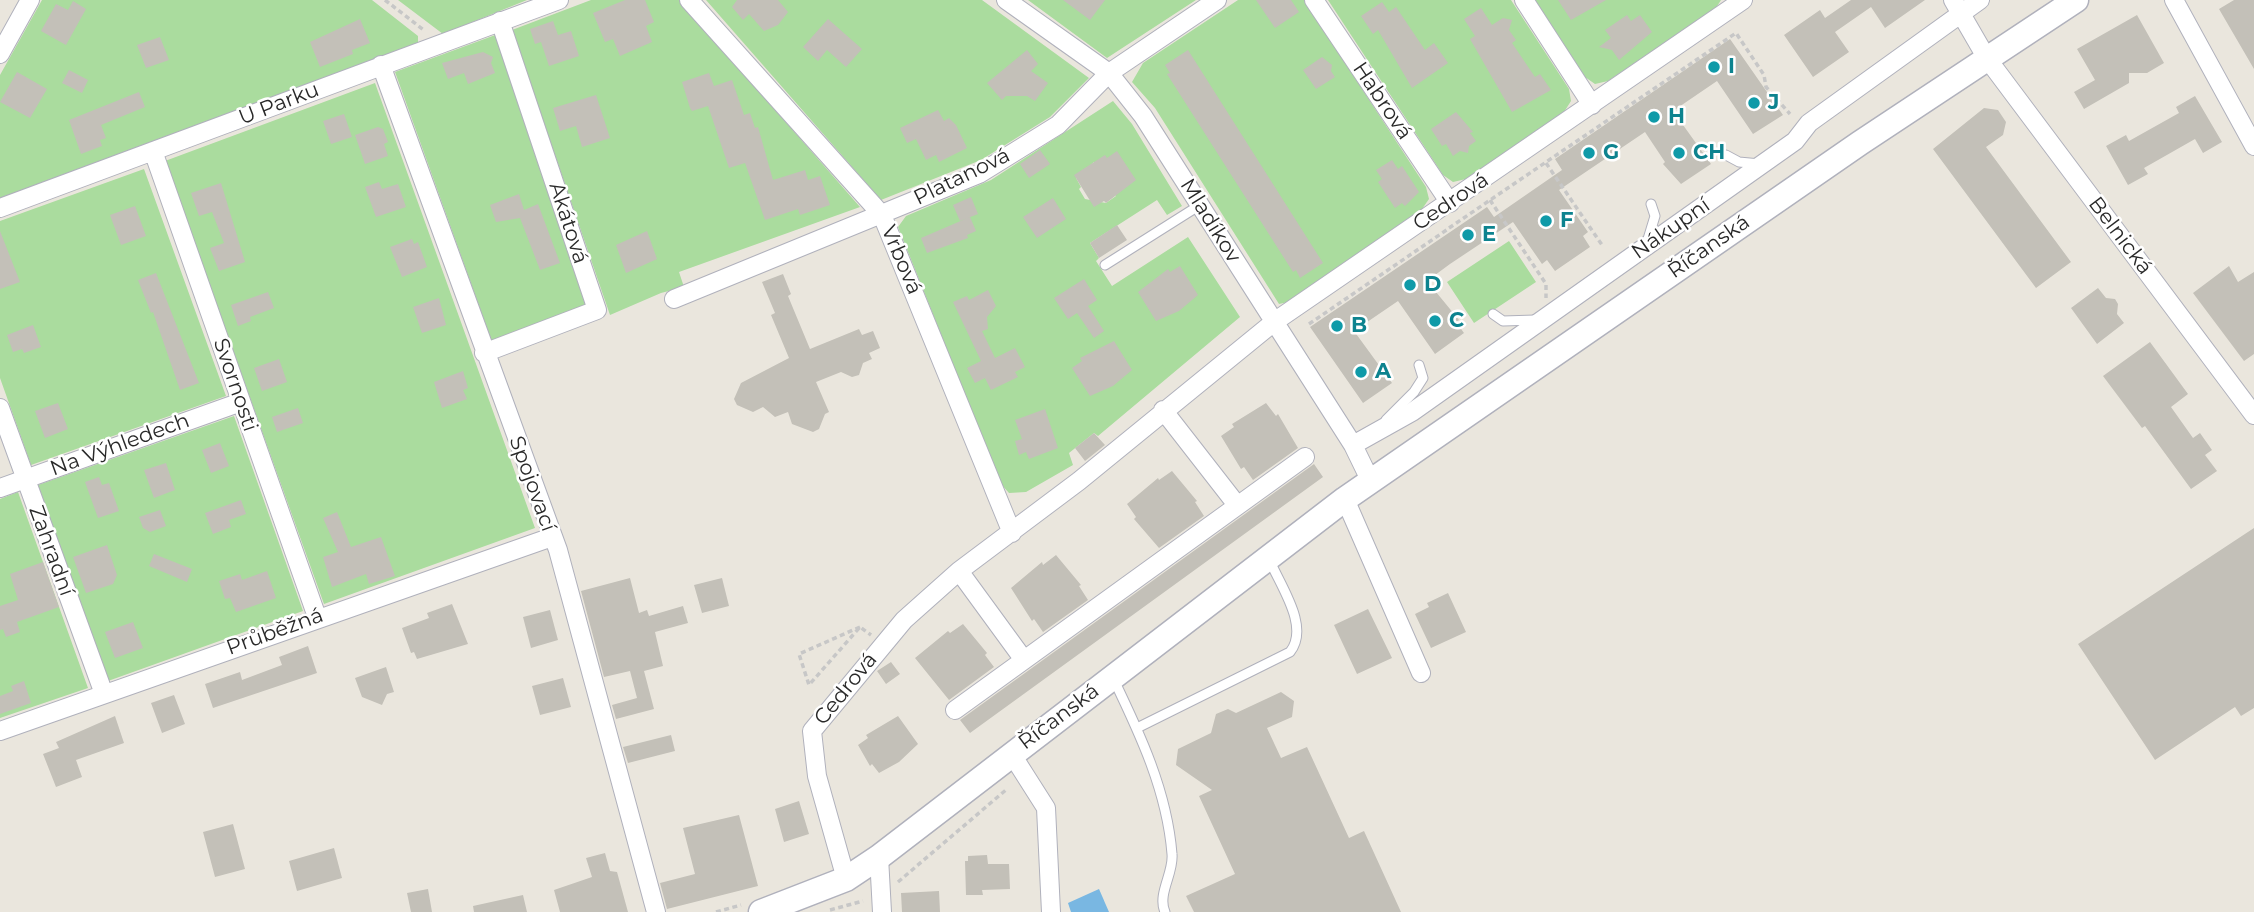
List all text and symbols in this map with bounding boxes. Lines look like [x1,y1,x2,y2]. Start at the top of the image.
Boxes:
place label: I [1728,54,1735,80]
street label: Habrová [1347,57,1417,145]
marker: I [1706,59,1722,75]
street label: U Parku [235,77,323,131]
place label: J [1768,90,1779,116]
marker: J [1746,95,1762,111]
place label: H [1668,104,1685,130]
marker: H [1646,109,1662,125]
place label: G [1603,140,1619,166]
place label: CH [1693,140,1725,166]
street label: Platanová [910,143,1014,211]
marker: G [1581,145,1597,161]
marker: CH [1671,145,1687,161]
street label: Cedrová [1408,168,1494,236]
street label: Mladíkov [1174,174,1246,268]
street label: Akátová [543,179,593,267]
street label: Belnická [2083,192,2157,280]
street label: Nákupní [1627,193,1715,265]
place label: F [1560,208,1573,234]
street label: Říčanská [1663,210,1755,284]
marker: F [1538,213,1554,229]
street label: Vrbová [875,222,927,298]
place label: E [1482,222,1496,248]
marker: E [1460,227,1476,243]
place label: D [1424,272,1441,298]
marker: D [1402,277,1418,293]
place label: C [1449,308,1464,334]
place label: B [1351,313,1367,339]
marker: C [1427,313,1443,329]
marker: B [1329,318,1345,334]
street label: Svornosti [207,335,263,435]
place label: A [1375,359,1391,385]
marker: A [1353,364,1369,380]
street label: Na Výhledech [47,408,193,482]
street label: Spojovací [503,433,561,535]
street label: Zahradní [23,502,79,600]
street label: Průběžná [223,603,327,661]
street label: Cedrová [809,648,883,730]
street label: Říčanská [1014,679,1104,755]

